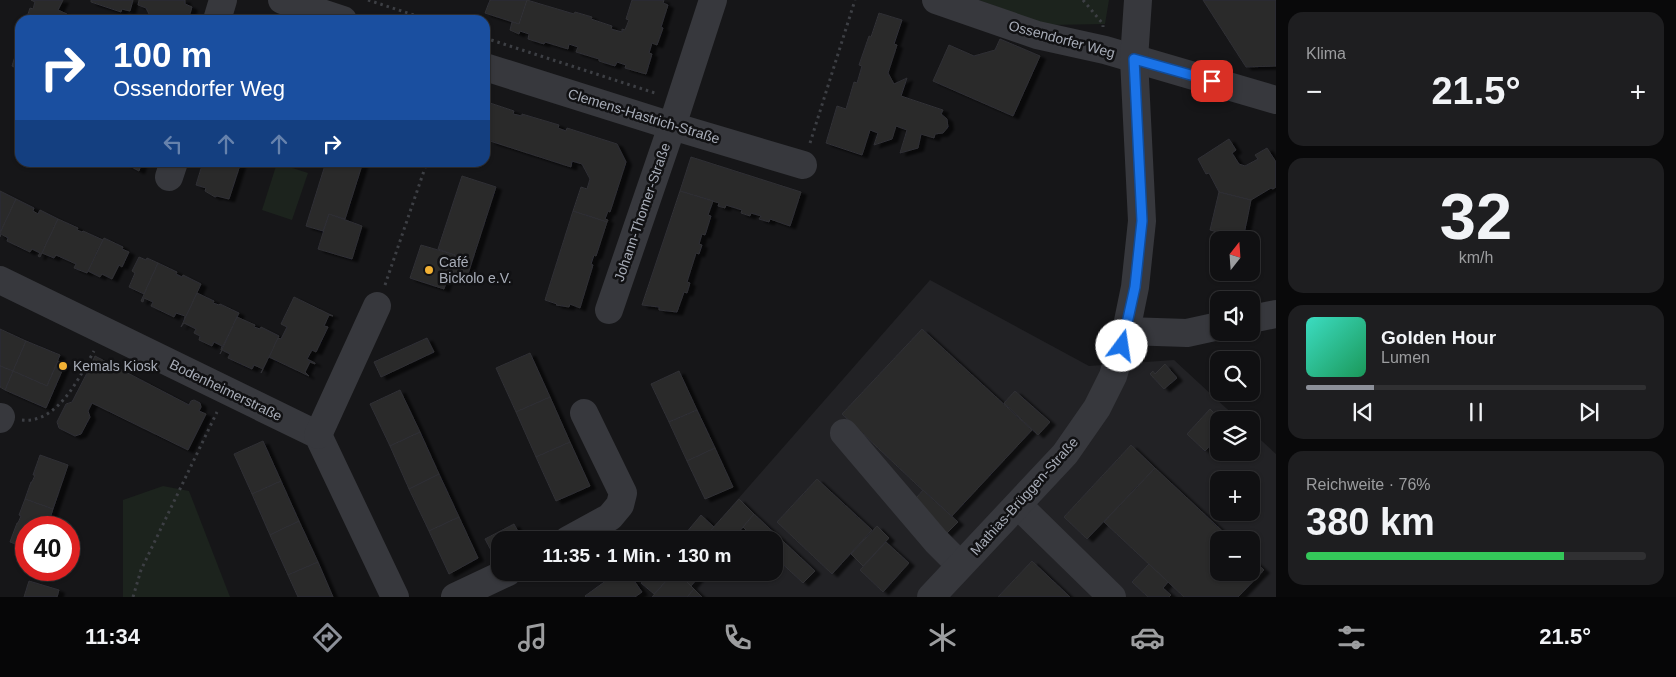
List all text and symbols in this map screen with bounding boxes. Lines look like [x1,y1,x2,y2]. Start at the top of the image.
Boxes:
street label: Ossendorfer Weg [1007,17,1117,61]
icon: right [30,35,95,100]
text: 100 m [113,35,212,74]
text: Klima [1306,45,1346,62]
pin [1191,60,1233,102]
icon: arrive [1198,67,1226,95]
text: 21.5° [1431,70,1521,112]
text: Ossendorfer Weg [113,76,285,101]
text: − [1306,76,1322,107]
text: + [1630,76,1646,107]
street label: Clemens-Hastrich-Straße [566,85,722,147]
icon: left [159,130,187,158]
icon: ahead [212,130,240,158]
icon: ahead [265,130,293,158]
icon: right [318,130,346,158]
street label: Johann-Thomer-Straße [611,140,673,283]
text: 32 [1440,180,1512,253]
north arrow [1210,231,1260,281]
map controls [1210,231,1260,581]
text: km/h [1459,249,1493,266]
place label: Café Bickolo e.V. [439,254,512,286]
marker: Café Bickolo e.V. [423,264,435,276]
button: sound [1210,291,1260,341]
position arrow [1095,319,1147,371]
text: Golden Hour [1381,327,1496,348]
text: Lumen [1381,349,1430,366]
button: search [1210,351,1260,401]
street label: Bodenheimerstraße [167,356,285,424]
place label: Kemals Kiosk [73,358,159,374]
marker: Kemals Kiosk [57,360,69,372]
icon: previous [1349,398,1377,426]
icon: pause [1462,398,1490,426]
icon: next [1575,398,1603,426]
button: layers [1210,411,1260,461]
street label: Mathias-Brüggen-Straße [967,434,1081,558]
button: + [1210,471,1260,521]
text: Reichweite · 76% [1306,476,1431,493]
text: 380 km [1306,501,1435,543]
speed limit sign: 40 [15,516,80,581]
button: − [1210,531,1260,581]
text: 11:35 · 1 Min. · 130 m [542,545,732,566]
icon: directions [310,620,345,655]
icon: music [515,620,550,655]
icon: phone [720,620,755,655]
icon: climate [925,620,960,655]
icon: car [1130,620,1165,655]
icon: filters [1334,620,1369,655]
text: 11:34 [85,624,140,649]
text: 21.5° [1539,624,1591,649]

